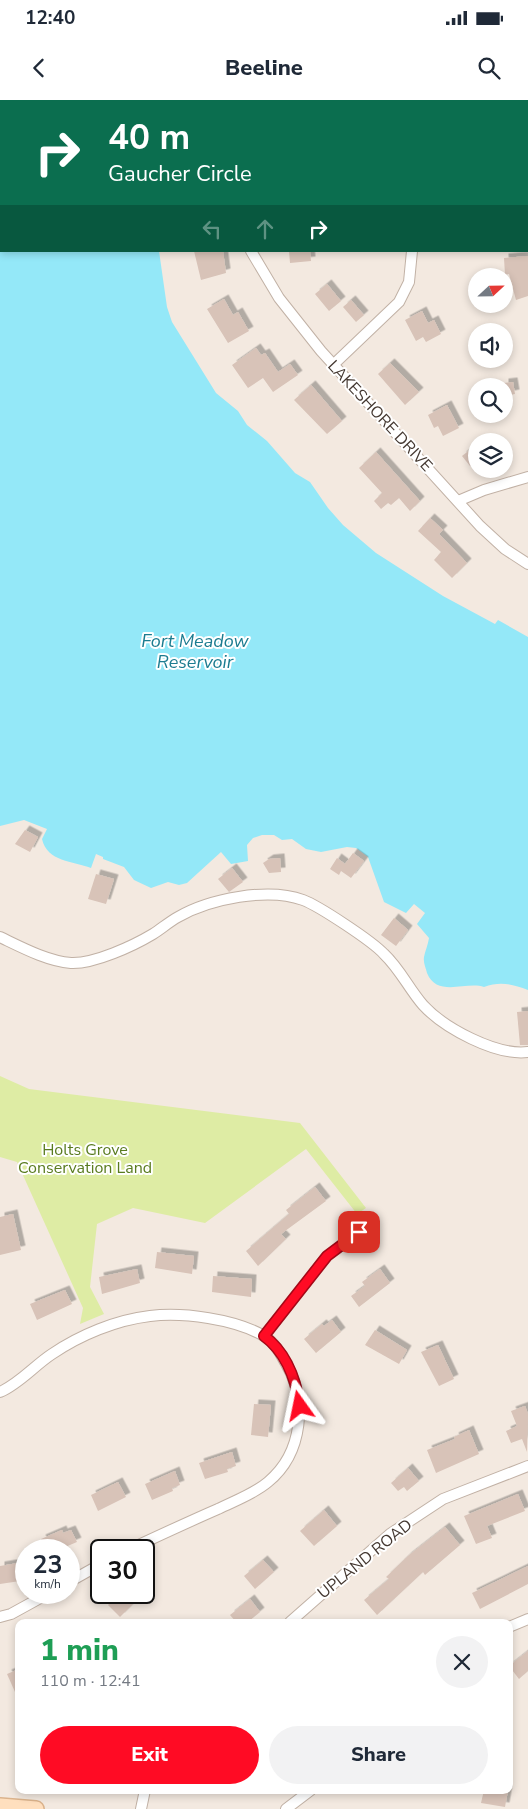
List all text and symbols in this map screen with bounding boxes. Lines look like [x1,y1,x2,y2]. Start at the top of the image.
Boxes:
text: 12:40 [25,5,75,31]
text: Beeline [225,53,303,83]
icon: back [25,54,53,82]
icon: search [475,54,503,82]
text: 40 m [108,114,190,161]
icon: right [25,120,90,185]
text: Gaucher Circle [108,159,252,189]
icon: left [198,215,226,243]
icon: ahead [251,215,279,243]
icon: right [304,215,332,243]
north arrow [468,268,512,312]
map controls [468,268,513,478]
button: sound [468,323,513,368]
street label: LAKESHORE DRIVE [323,356,437,476]
button: search [468,378,513,423]
button: layers [468,433,513,478]
water label: Fort Meadow Reservoir [141,629,250,674]
park label: Holts Grove Conservation Land [18,1139,152,1179]
pin [338,1211,380,1253]
icon: arrive [345,1218,373,1246]
position arrow [273,1379,325,1431]
street label: UPLAND ROAD [313,1514,417,1604]
speed limit sign: 30 [90,1539,155,1604]
text: 23 [32,1548,63,1582]
text: km/h [34,1576,61,1592]
text: 1 min [40,1630,119,1671]
button: close [436,1636,488,1688]
text: 110 m · 12:41 [40,1670,141,1692]
button: Exit [40,1726,259,1784]
button: Share [269,1726,488,1784]

